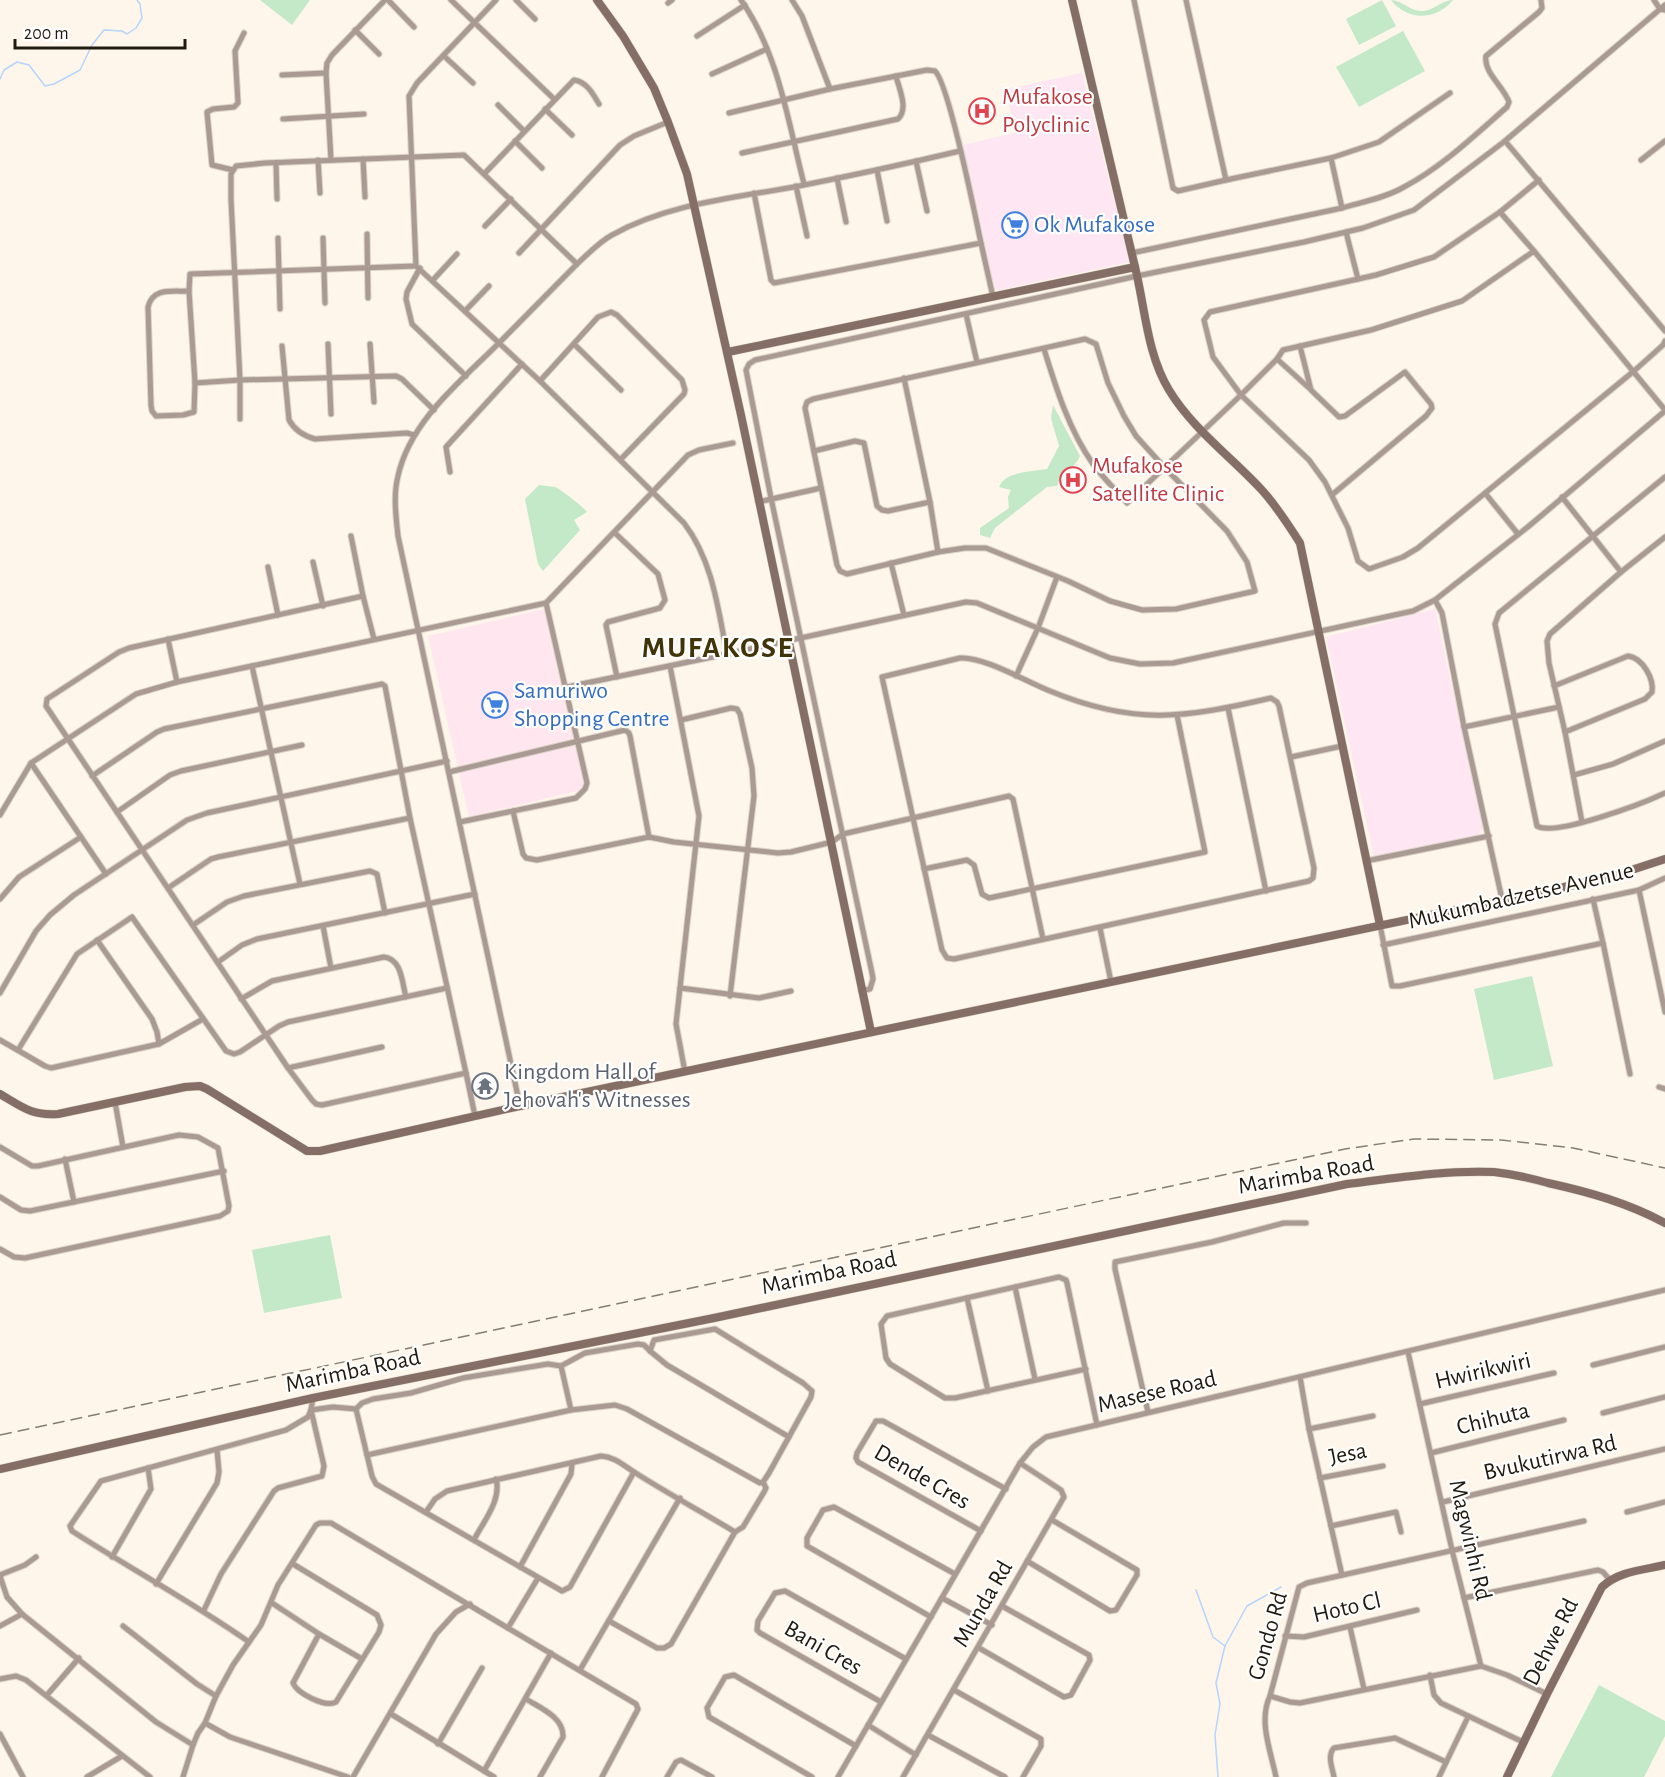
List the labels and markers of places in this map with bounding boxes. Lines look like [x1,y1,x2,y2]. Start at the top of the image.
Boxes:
place label: Mufakose Polyclinic [1002,85,1093,137]
hospital icon: Mufakose Polyclinic [967,96,997,126]
supermarket icon: Ok Mufakose [1000,210,1030,240]
place label: Ok Mufakose [1034,213,1155,237]
place label: Mufakose Satellite Clinic [1092,454,1224,506]
hospital icon: Mufakose Satellite Clinic [1058,465,1088,495]
place label: Samuriwo Shopping Centre [514,679,670,731]
supermarket icon: Samuriwo Shopping Centre [480,690,510,720]
place label: Kingdom Hall of Jehovah's Witnesses [504,1060,691,1112]
temple icon: Kingdom Hall of Jehovah's Witnesses [470,1071,500,1101]

